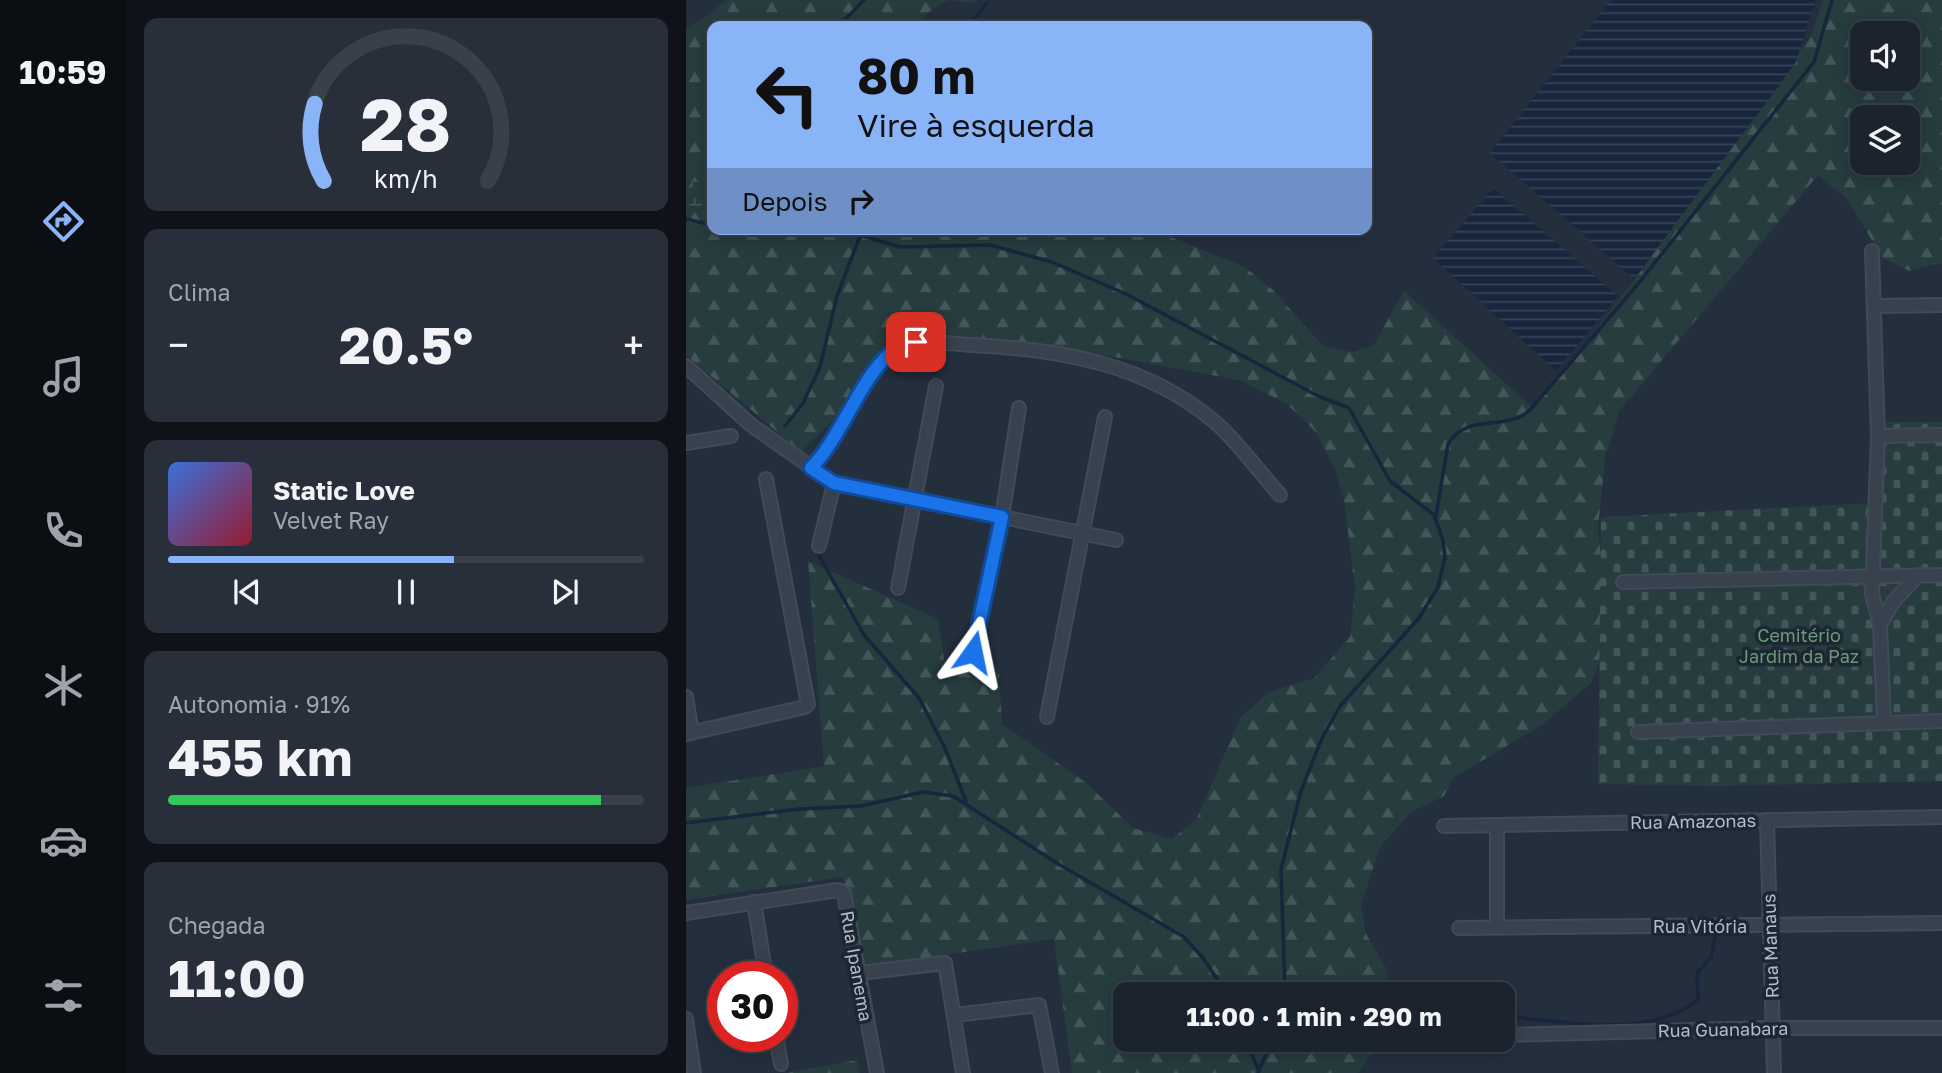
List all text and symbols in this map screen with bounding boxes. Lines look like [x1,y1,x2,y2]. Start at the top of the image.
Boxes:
map controls [1850,21,1920,175]
button: sound [1850,21,1920,91]
text: 80 m [857,46,975,105]
icon: left [742,49,833,140]
text: 10:59 [19,53,107,91]
text: 28 [361,80,452,167]
button: layers [1850,105,1920,175]
text: Vire à esquerda [857,106,1095,144]
text: km/h [374,162,438,193]
icon: right [842,182,880,220]
text: Depois [742,186,828,217]
icon: directions [39,197,88,246]
text: Clima [168,278,231,306]
pin [886,312,946,372]
text: 20.5° [339,313,473,375]
text: − [168,322,189,367]
text: + [623,322,644,367]
icon: arrive [897,323,935,361]
icon: music [39,352,88,401]
text: Static Love [273,475,415,506]
icon: phone [39,506,88,555]
text: Velvet Ray [273,506,389,534]
icon: previous [228,573,266,611]
icon: pause [387,573,425,611]
icon: next [546,573,584,611]
position arrow [936,615,1010,689]
park label: Cemitério Jardim da Paz [1739,624,1859,667]
icon: climate [39,661,88,710]
text: Autonomia · 91% [168,690,350,718]
text: 455 km [168,725,353,787]
street label: Rua Amazonas [1630,809,1756,833]
icon: car [39,816,88,865]
street label: Rua Manaus [1757,893,1783,999]
street label: Rua Ipanema [836,909,878,1023]
text: Chegada [168,911,265,939]
street label: Rua Vitória [1653,915,1747,937]
text: 11:00 [168,946,306,1008]
speed limit sign: 30 [707,961,798,1052]
icon: filters [39,971,88,1020]
text: 11:00 · 1 min · 290 m [1186,1001,1442,1032]
street label: Rua Guanabara [1657,1017,1789,1041]

